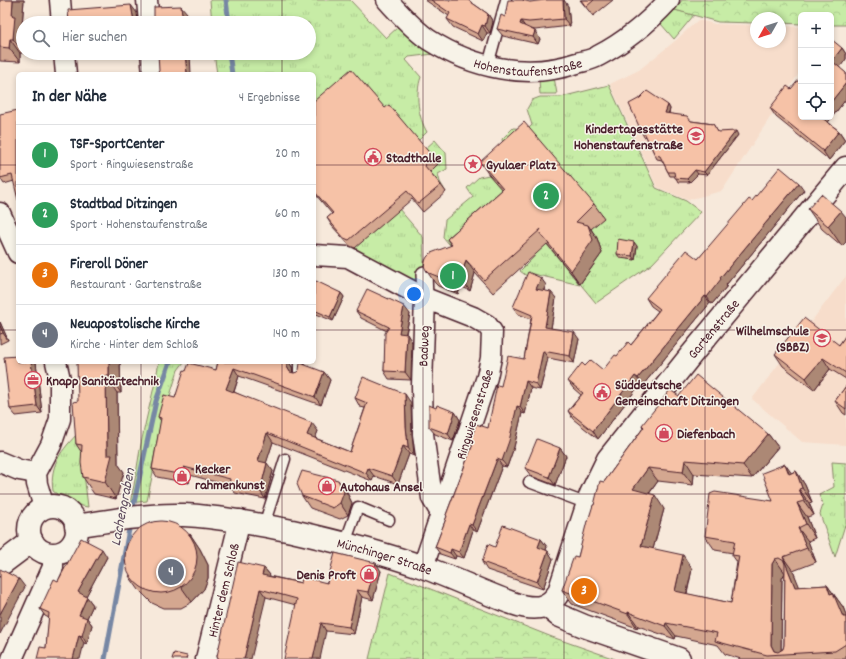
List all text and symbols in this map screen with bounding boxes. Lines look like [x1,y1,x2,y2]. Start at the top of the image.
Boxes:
north arrow [750,12,786,48]
map controls [798,12,834,120]
button: + [798,12,834,48]
search box [16,16,316,60]
icon: search [30,27,52,49]
text: Hier suchen [62,27,127,49]
button: − [798,48,834,84]
street label: Hohenstaufenstraße [471,54,585,83]
button: locate [798,84,834,120]
text: In der Nähe [32,86,107,110]
text: 4 Ergebnisse [239,89,300,108]
place label: Kindertagesstätte Hohenstaufenstraße [574,120,683,156]
school or university icon: Kindertagesstätte Hohenstaufenstraße [686,126,706,146]
text: TSF-SportCenter [70,134,164,156]
text: 1 [44,145,46,164]
text: 20 m [275,145,300,164]
public building icon: Stadthalle [363,147,383,167]
place label: Stadthalle [386,149,441,169]
place icon: Gyulaer Platz [463,154,483,174]
text: Sport · Ringwiesenstraße [70,156,193,175]
place label: Gyulaer Platz [486,156,557,176]
pin: 2 [533,181,559,211]
text: Stadtbad Ditzingen [70,194,177,216]
text: 2 [42,205,48,224]
text: 60 m [275,205,300,224]
text: Sport · Hohenstaufenstraße [70,216,208,235]
text: Fireroll Döner [70,254,148,276]
pin: 1 [440,261,466,291]
text: 3 [42,265,48,284]
text: 130 m [272,265,300,284]
text: Restaurant · Gartenstraße [70,276,202,295]
your location [404,284,424,304]
street label: Gartenstraße [684,296,745,364]
text: Neuapostolische Kirche [70,314,200,336]
place label: Wilhelmschule (SBBZ) [736,322,809,358]
text: 4 [42,325,48,344]
text: 140 m [273,325,300,344]
street label: Badweg [414,325,436,367]
school or university icon: Wilhelmschule (SBBZ) [812,328,832,348]
text: Kirche · Hinter dem Schloß [70,336,198,355]
street label: Ringwiesenstraße [452,367,500,462]
office icon: Knapp Sanitärtechnik [23,370,43,390]
place label: Knapp Sanitärtechnik [46,372,159,392]
place label: Süddeutsche Gemeinschaft Ditzingen [615,376,739,412]
public building icon: Süddeutsche Gemeinschaft Ditzingen [592,382,612,402]
shop icon: Diefenbach [654,423,674,443]
place label: Diefenbach [677,425,736,445]
place label: Kecker rahmenkunst [195,460,266,496]
water label: Lachengraben [106,466,142,548]
shop icon: Kecker rahmenkunst [172,466,192,486]
shop icon: Autohaus Ansel [317,476,337,496]
place label: Autohaus Ansel [340,478,423,498]
street label: Münchinger Straße [334,534,435,582]
street label: Hinter dem Schloß [204,541,246,640]
pin: 4 [158,557,184,587]
shop icon: Denis Proft [359,564,379,584]
place label: Denis Proft [297,566,357,586]
pin: 3 [571,576,597,606]

